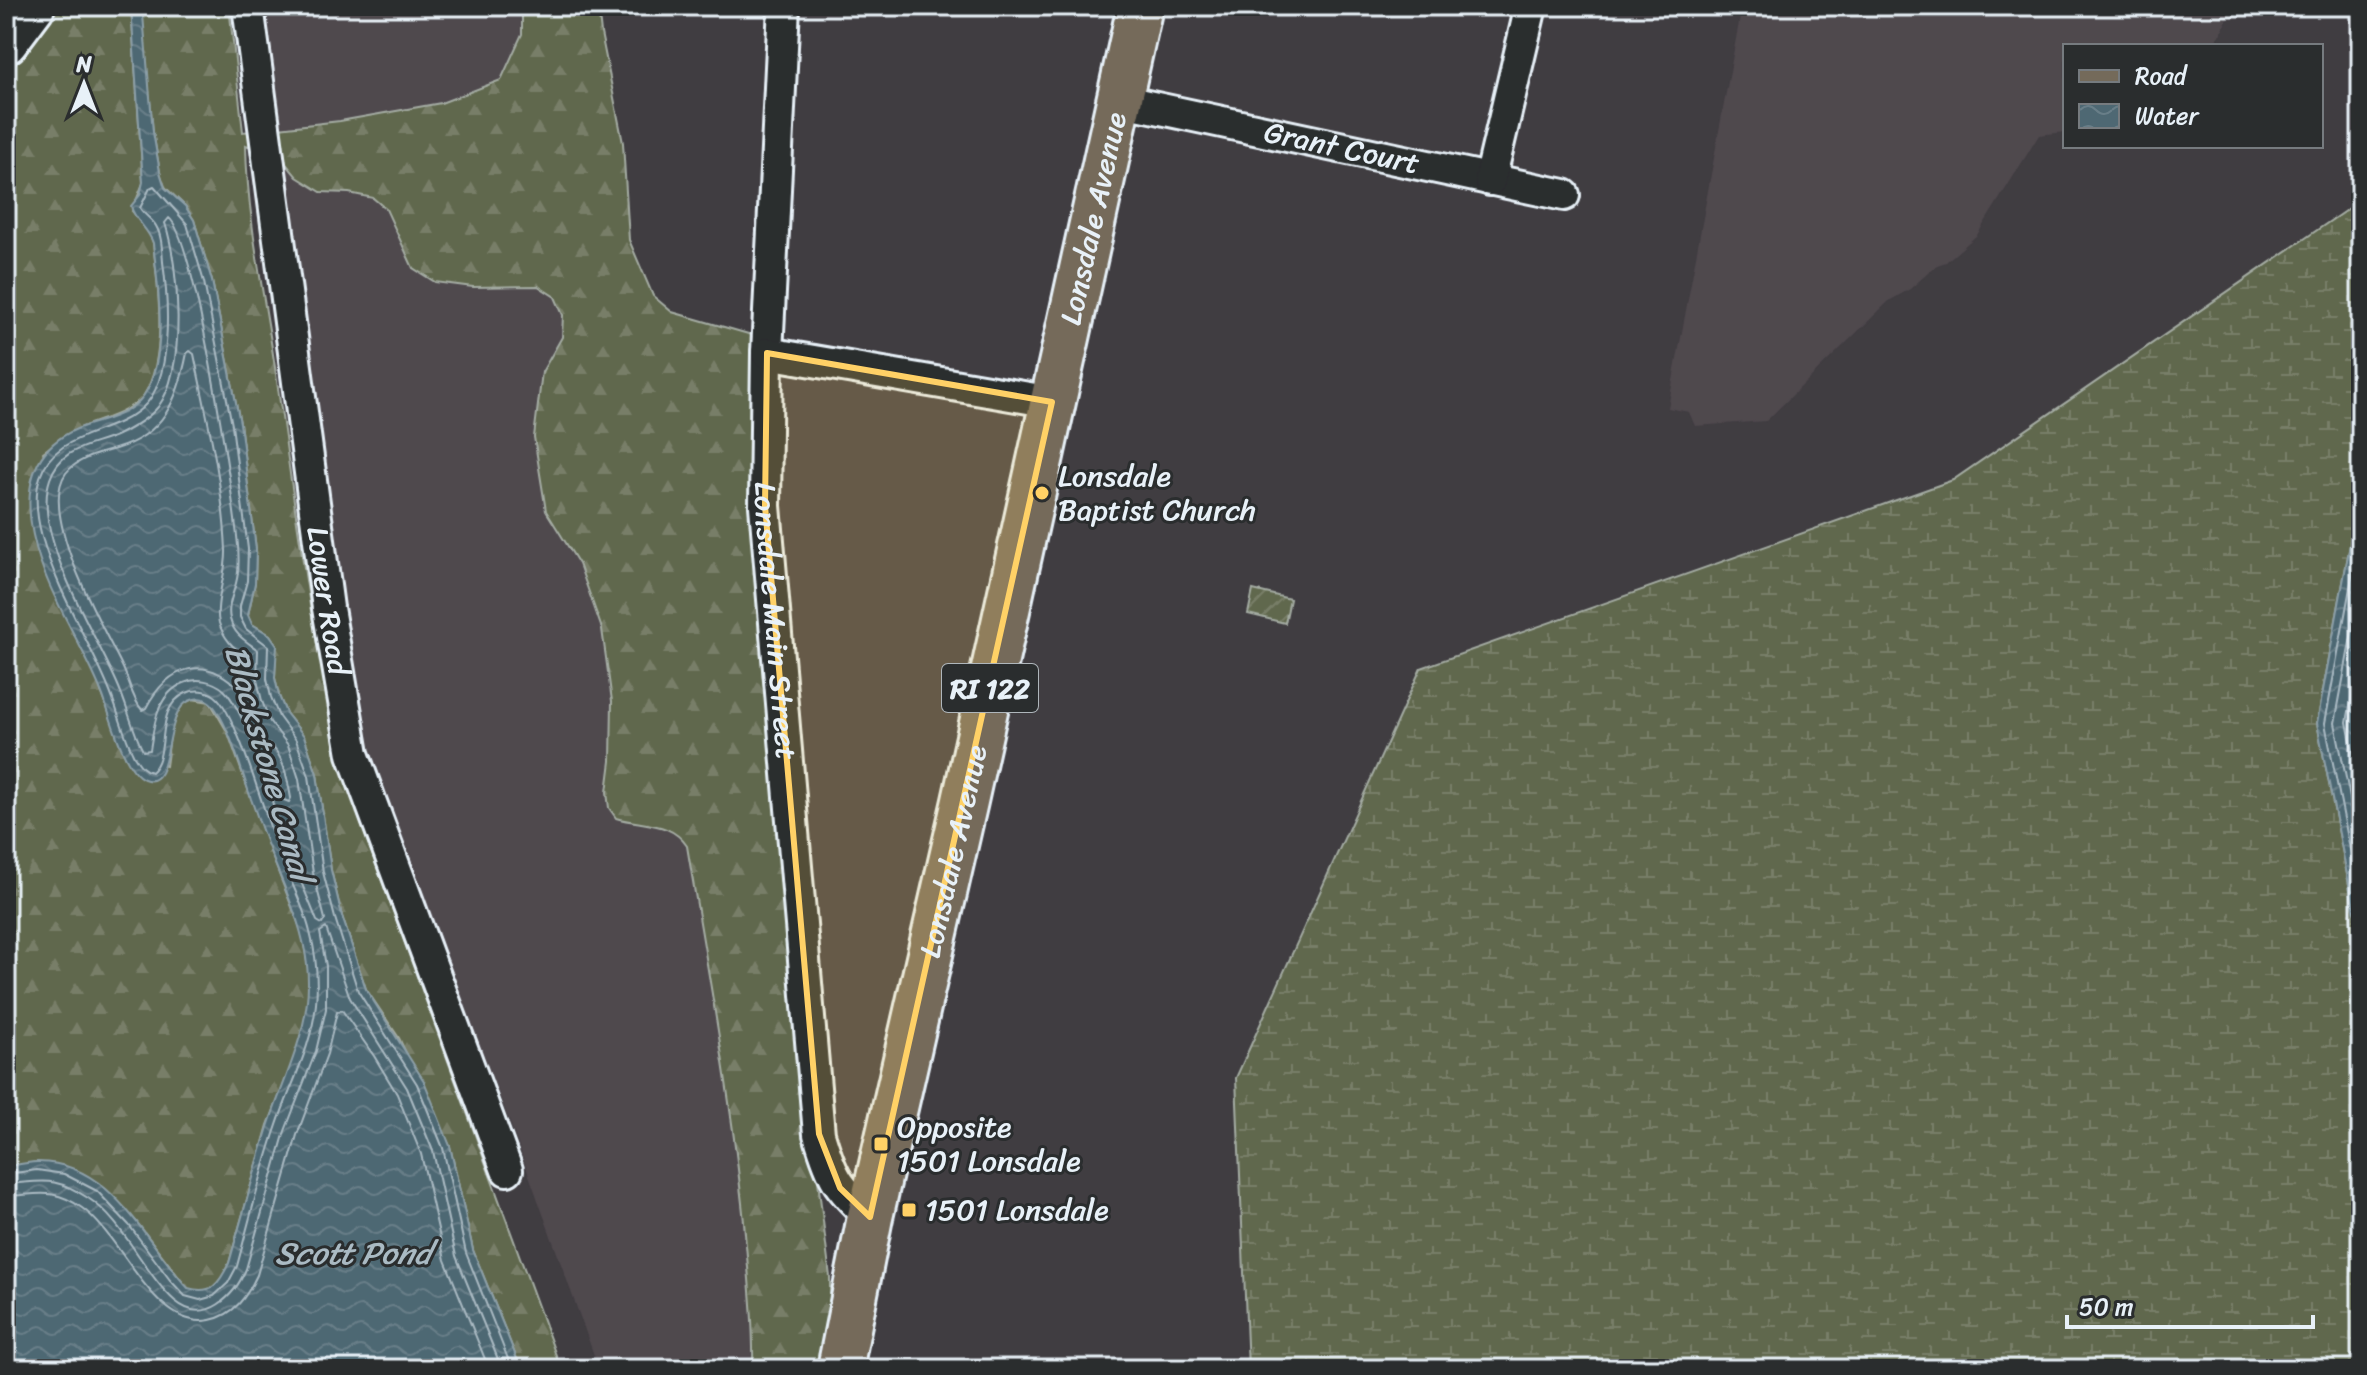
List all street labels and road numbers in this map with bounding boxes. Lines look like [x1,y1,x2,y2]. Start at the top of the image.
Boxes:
street label: Grant Court [1259,105,1425,190]
street label: Lonsdale Avenue [1044,107,1143,330]
street label: Lonsdale Main Street [738,482,814,762]
street label: Lower Road [290,523,366,681]
road number: RI 122 [942,664,1038,712]
street label: Lonsdale Avenue [903,740,1004,963]

